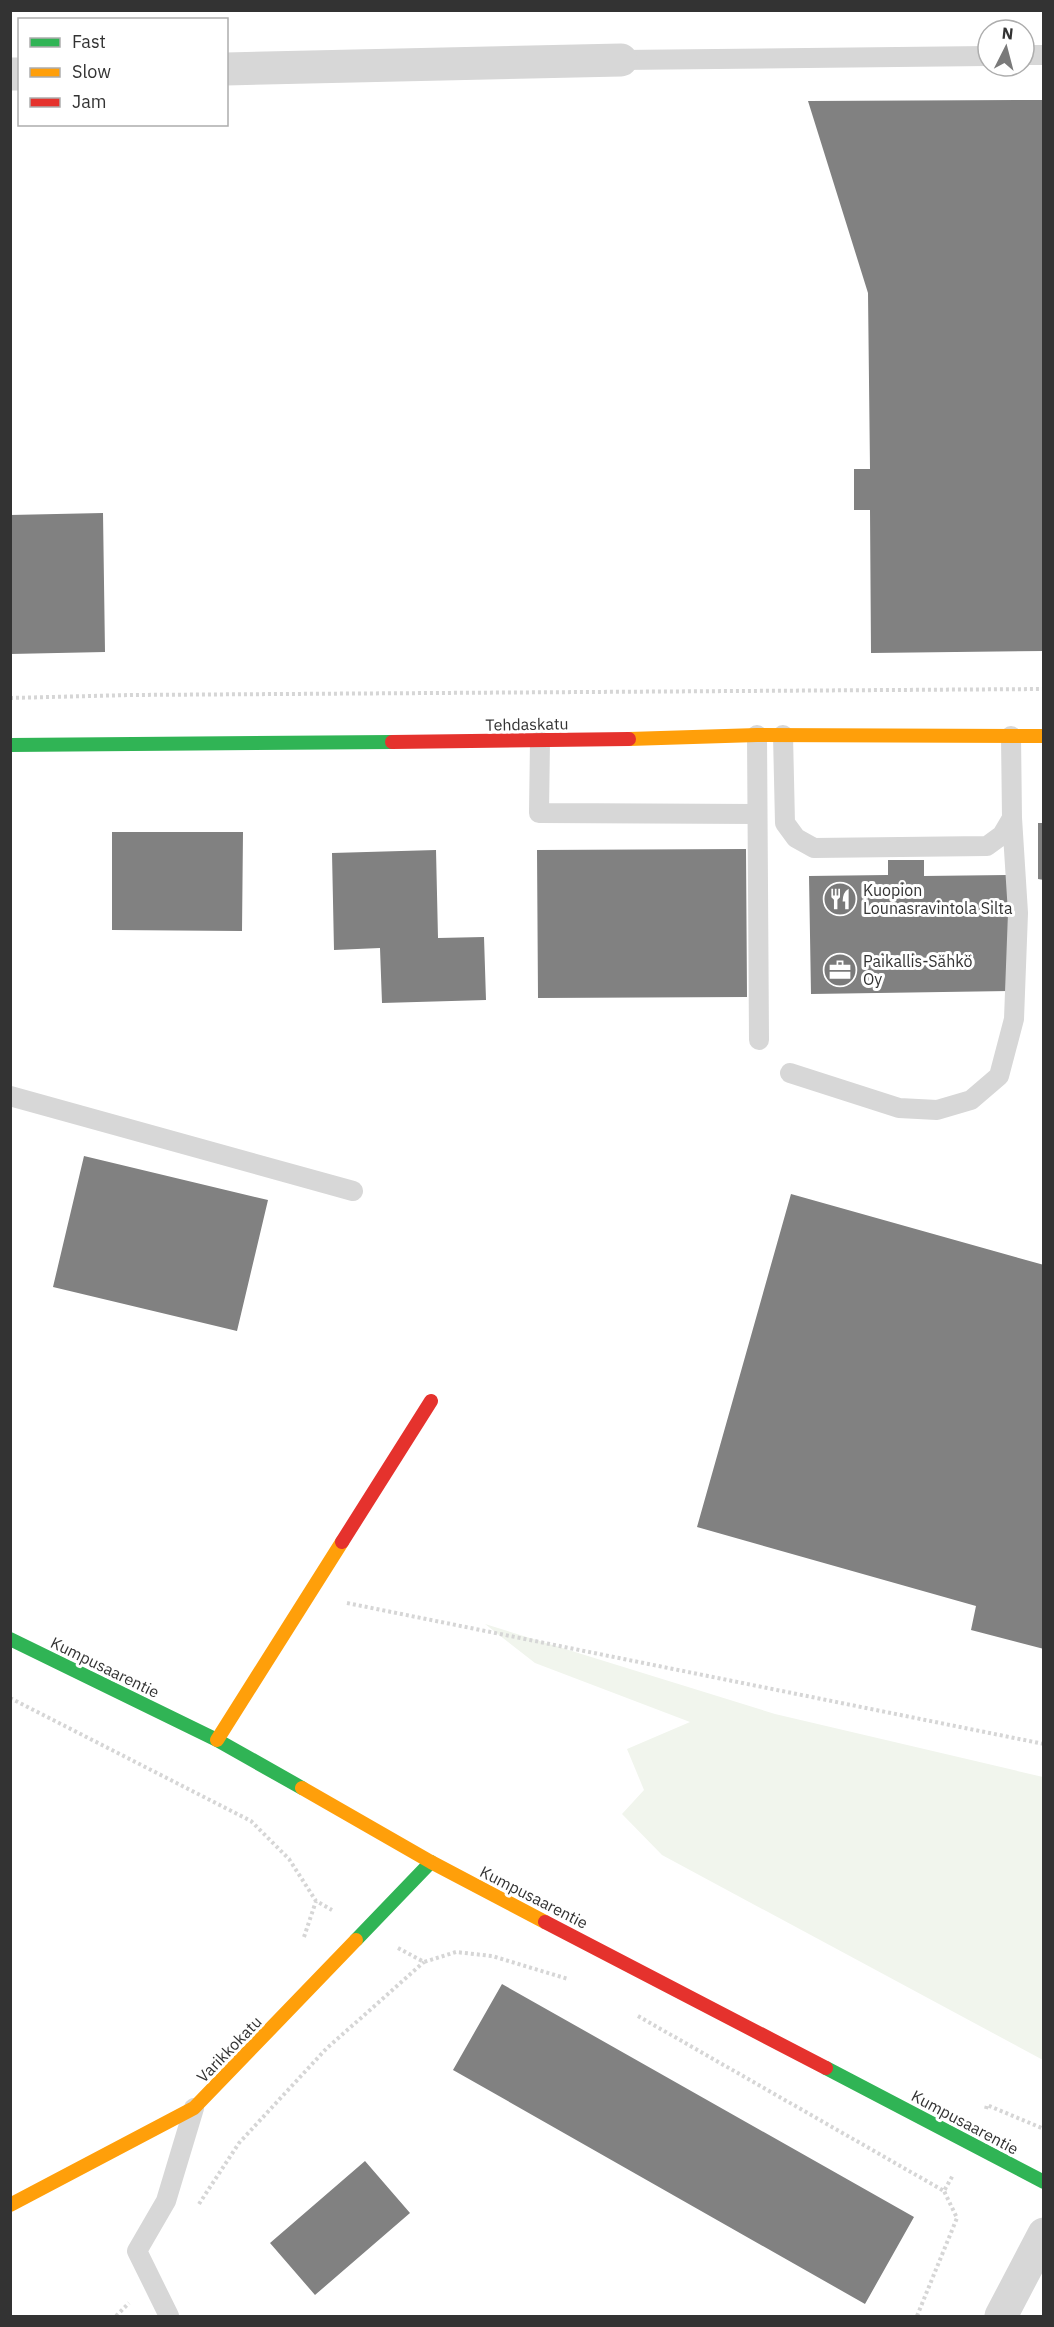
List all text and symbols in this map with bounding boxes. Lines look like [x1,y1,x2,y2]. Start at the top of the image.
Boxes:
legend [18,18,228,126]
north arrow [976,18,1036,78]
text: N [1001,23,1014,44]
text: Fast [72,30,106,53]
text: Slow [72,60,111,83]
text: Jam [72,90,107,113]
street label: Tehdaskatu [485,713,569,735]
place label: Kuopion Lounasravintola Silta [863,880,1013,918]
restaurant icon: Kuopion Lounasravintola Silta [822,881,858,917]
place label: Paikallis-Sähkö Oy [863,951,972,989]
office icon: Paikallis-Sähkö Oy [822,952,858,988]
street label: Kumpusaarentie [47,1632,163,1702]
street label: Kumpusaarentie [477,1861,591,1933]
street label: Varikkokatu [192,2012,266,2086]
street label: Kumpusaarentie [908,2085,1022,2159]

